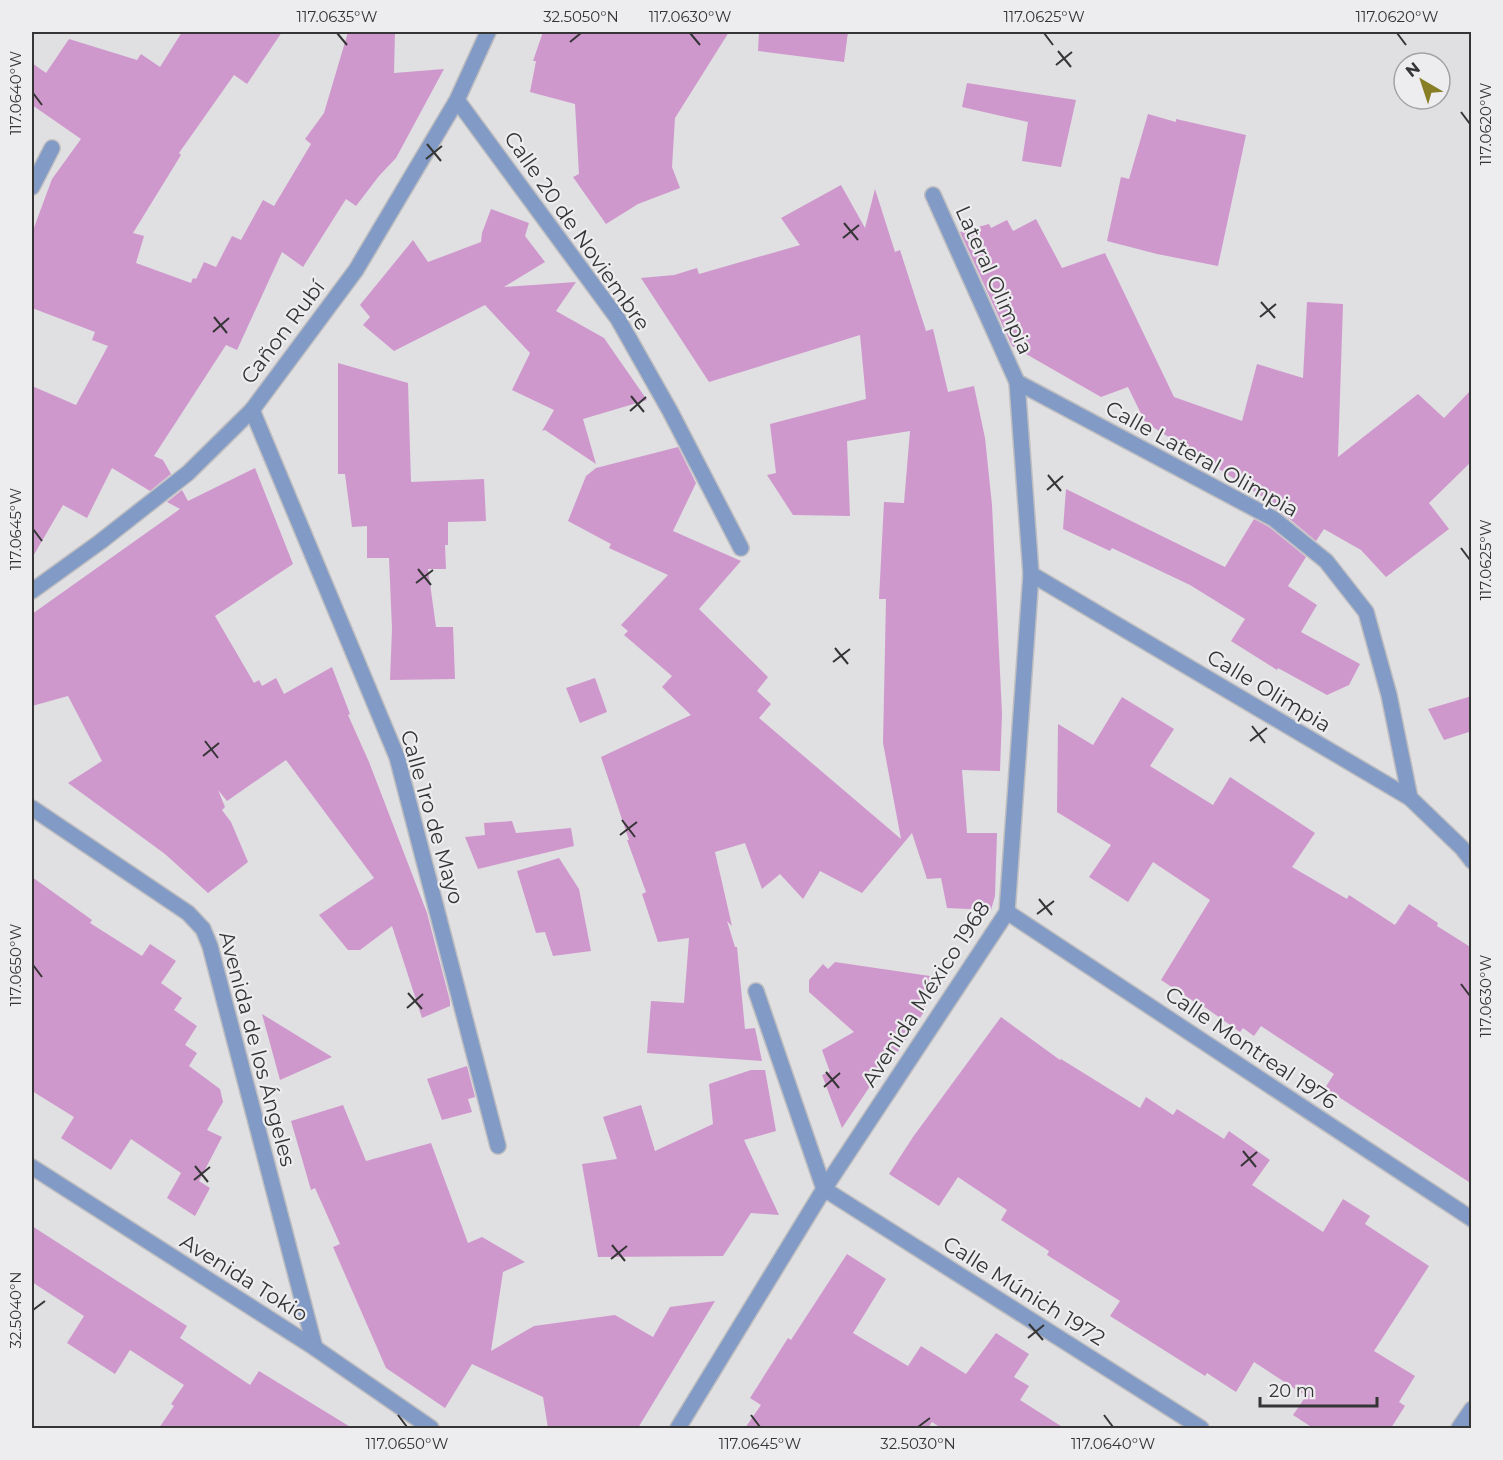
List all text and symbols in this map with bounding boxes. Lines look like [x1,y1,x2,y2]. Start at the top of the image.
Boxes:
text: 117.0635°W [297,7,378,26]
text: 32.5050°N [543,7,619,26]
text: 117.0630°W [649,7,732,26]
text: 117.0625°W [1003,7,1085,26]
text: 117.0620°W [1356,7,1439,26]
text: 117.0640°W [6,51,25,135]
north arrow [1392,51,1452,111]
text: N [1402,58,1424,81]
text: 117.0620°W [1476,82,1495,165]
street label: Calle 20 de Noviembre [499,126,656,335]
street label: Lateral Olimpia [950,202,1038,358]
street label: Cañon Rubí [235,274,331,388]
street label: Calle Lateral Olimpia [1101,395,1303,522]
text: 117.0645°W [6,487,25,570]
text: 117.0625°W [1476,519,1495,601]
street label: Calle Olimpia [1203,644,1336,737]
street label: Calle 1ro de Mayo [396,727,469,907]
street label: Avenida México 1968 [856,896,995,1091]
text: 117.0650°W [6,923,25,1006]
street label: Avenida de los Ángeles [214,929,301,1169]
text: 117.0630°W [1476,954,1495,1037]
street label: Calle Montreal 1976 [1161,981,1342,1114]
street label: Avenida Tokio [176,1228,313,1327]
street label: Calle Múnich 1972 [939,1231,1110,1351]
text: 32.5040°N [6,1271,25,1349]
scale bar [1260,1370,1377,1408]
text: 20 m [1269,1380,1315,1402]
text: 117.0650°W [366,1434,449,1453]
text: 117.0645°W [719,1434,802,1453]
text: 32.5030°N [880,1434,956,1453]
text: 117.0640°W [1071,1434,1155,1453]

